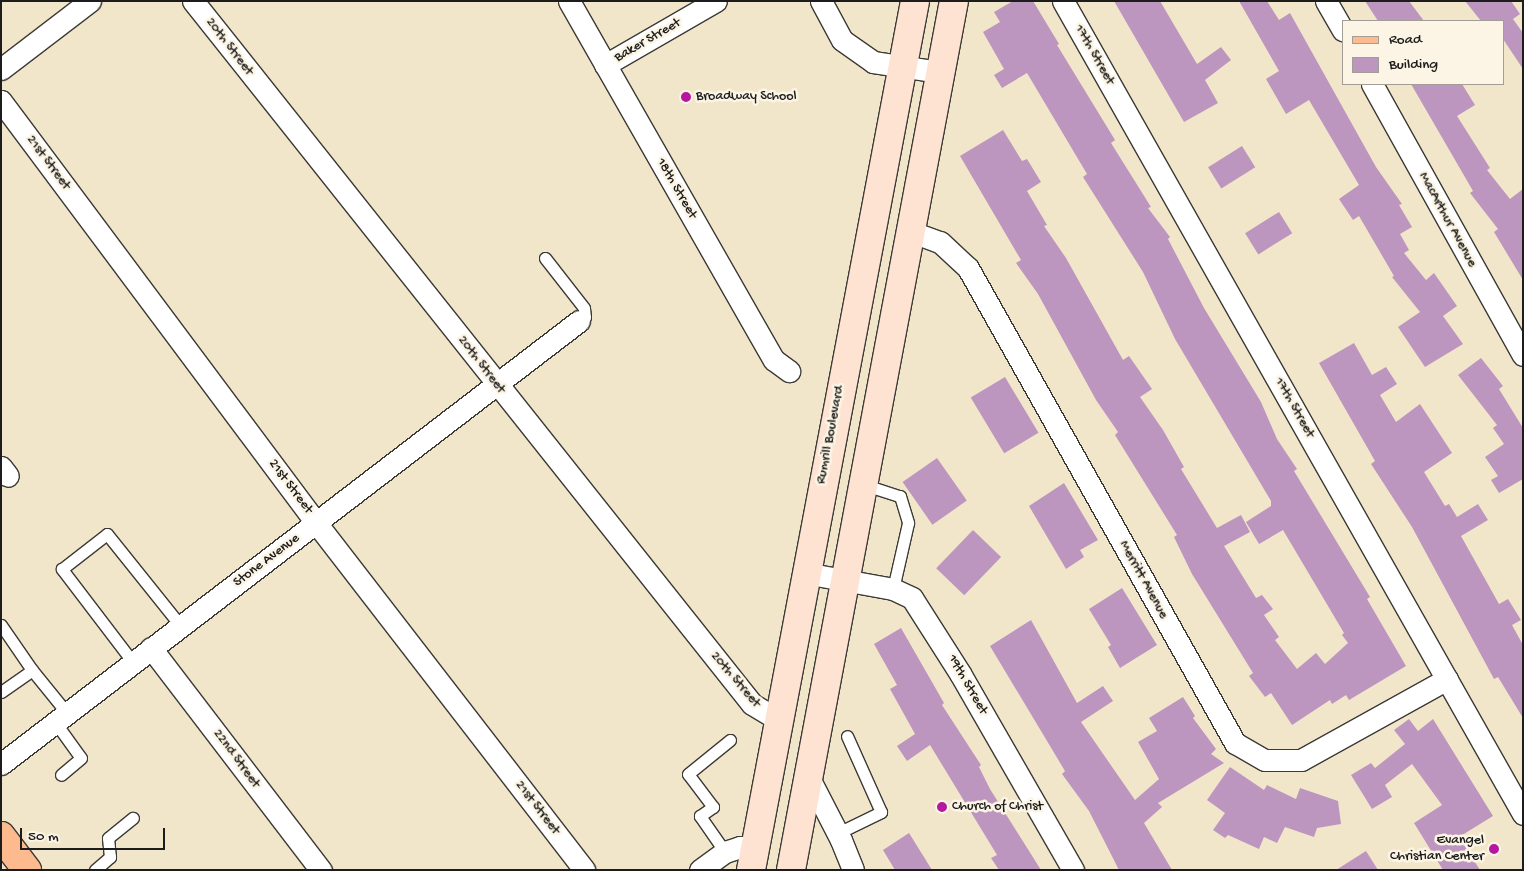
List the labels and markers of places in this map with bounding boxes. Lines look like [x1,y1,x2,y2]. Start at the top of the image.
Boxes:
place label: Broadway School [696,89,797,105]
marker: Broadway School [680,91,692,103]
place label: Church of Christ [952,799,1043,815]
marker: Church of Christ [936,801,948,813]
place label: Evangel Christian Center [1390,833,1484,866]
marker: Evangel Christian Center [1488,843,1500,855]

